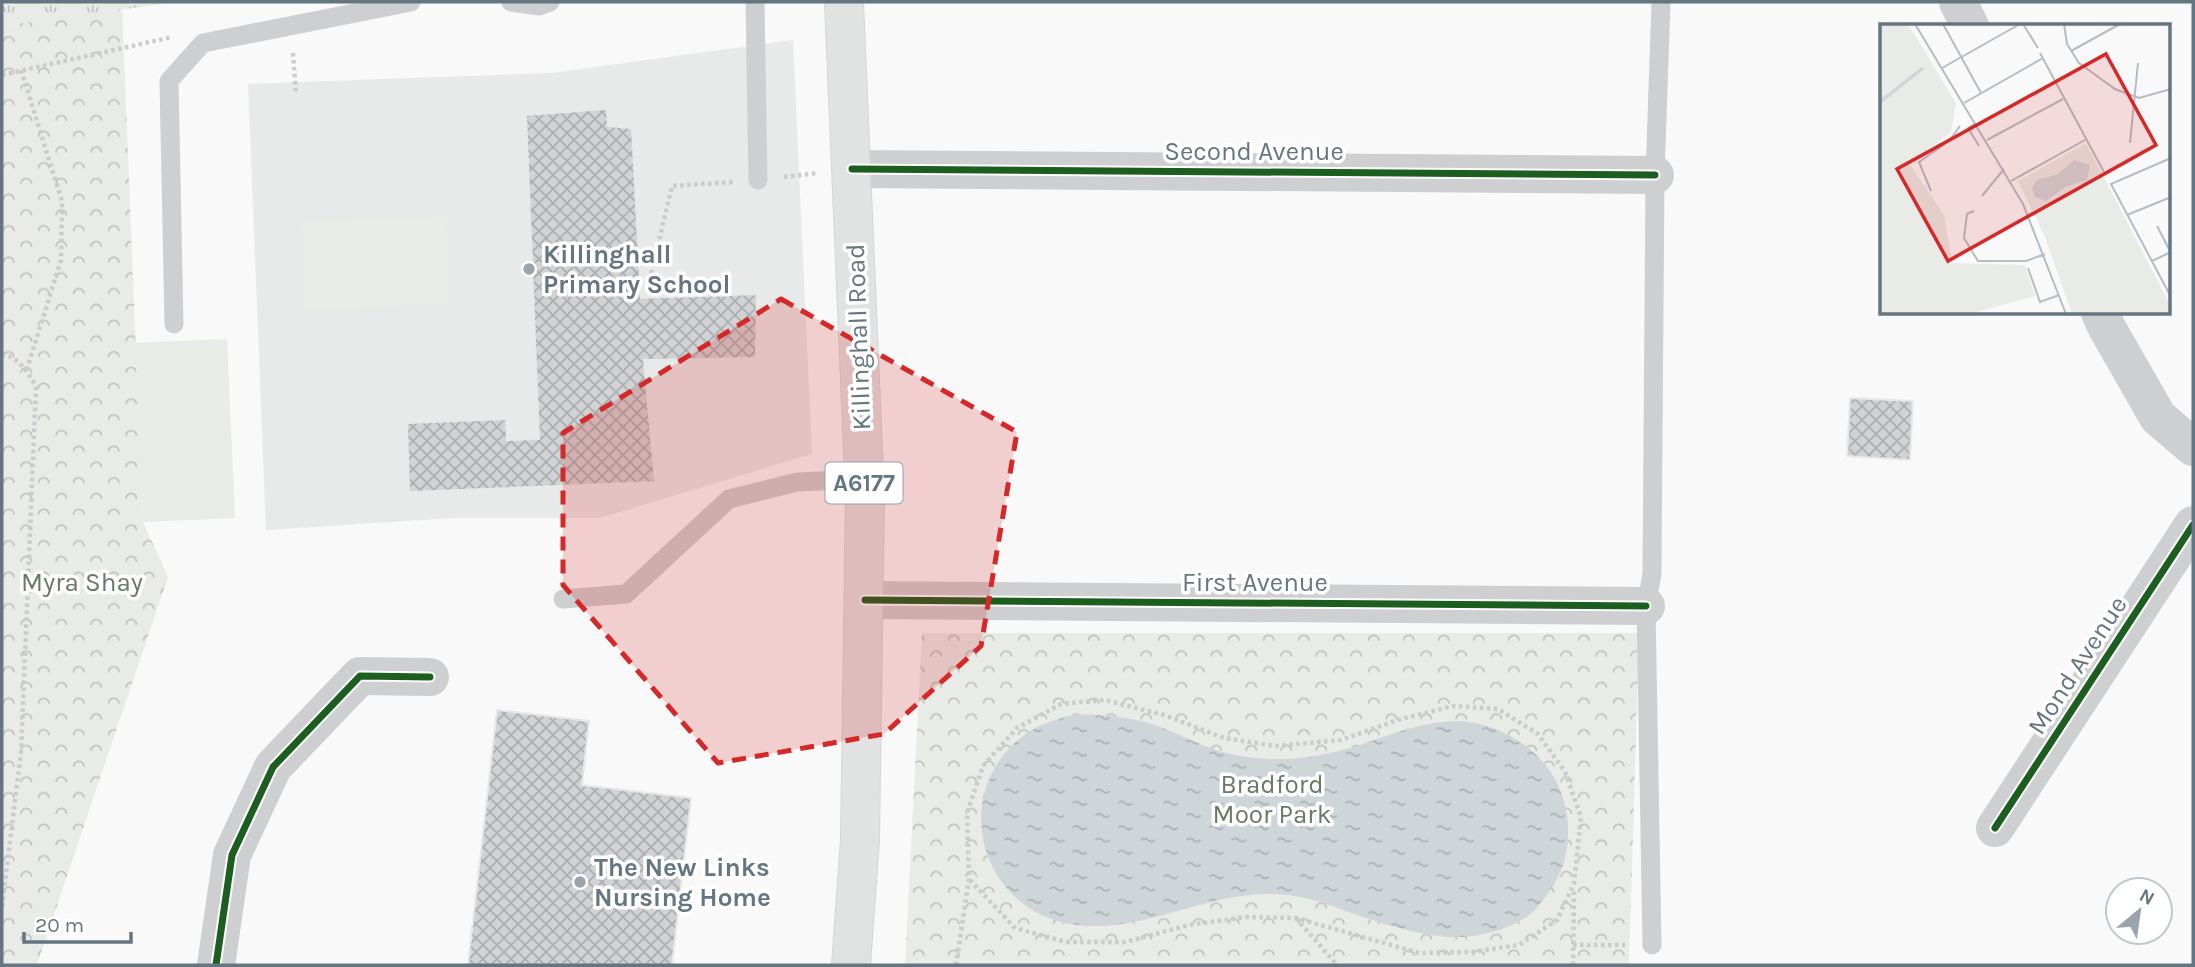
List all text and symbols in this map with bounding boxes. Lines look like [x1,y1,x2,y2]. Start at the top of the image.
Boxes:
inset map [1880,24,2170,315]
street label: Second Avenue [1164,136,1344,167]
place label: Killinghall Primary School [543,239,730,300]
street label: Killinghall Road [840,243,877,431]
marker: Killinghall Primary School [521,261,537,277]
road number: A6177 [826,462,903,504]
park label: Myra Shay [21,567,143,598]
street label: First Avenue [1182,567,1328,598]
street label: Mond Avenue [2021,590,2134,740]
park label: Bradford Moor Park [1213,769,1331,830]
place label: The New Links Nursing Home [594,852,771,913]
marker: The New Links Nursing Home [572,874,588,890]
north arrow [2104,876,2174,946]
text: N [2135,884,2158,910]
scale bar [24,900,131,944]
text: 20 m [35,913,84,937]

